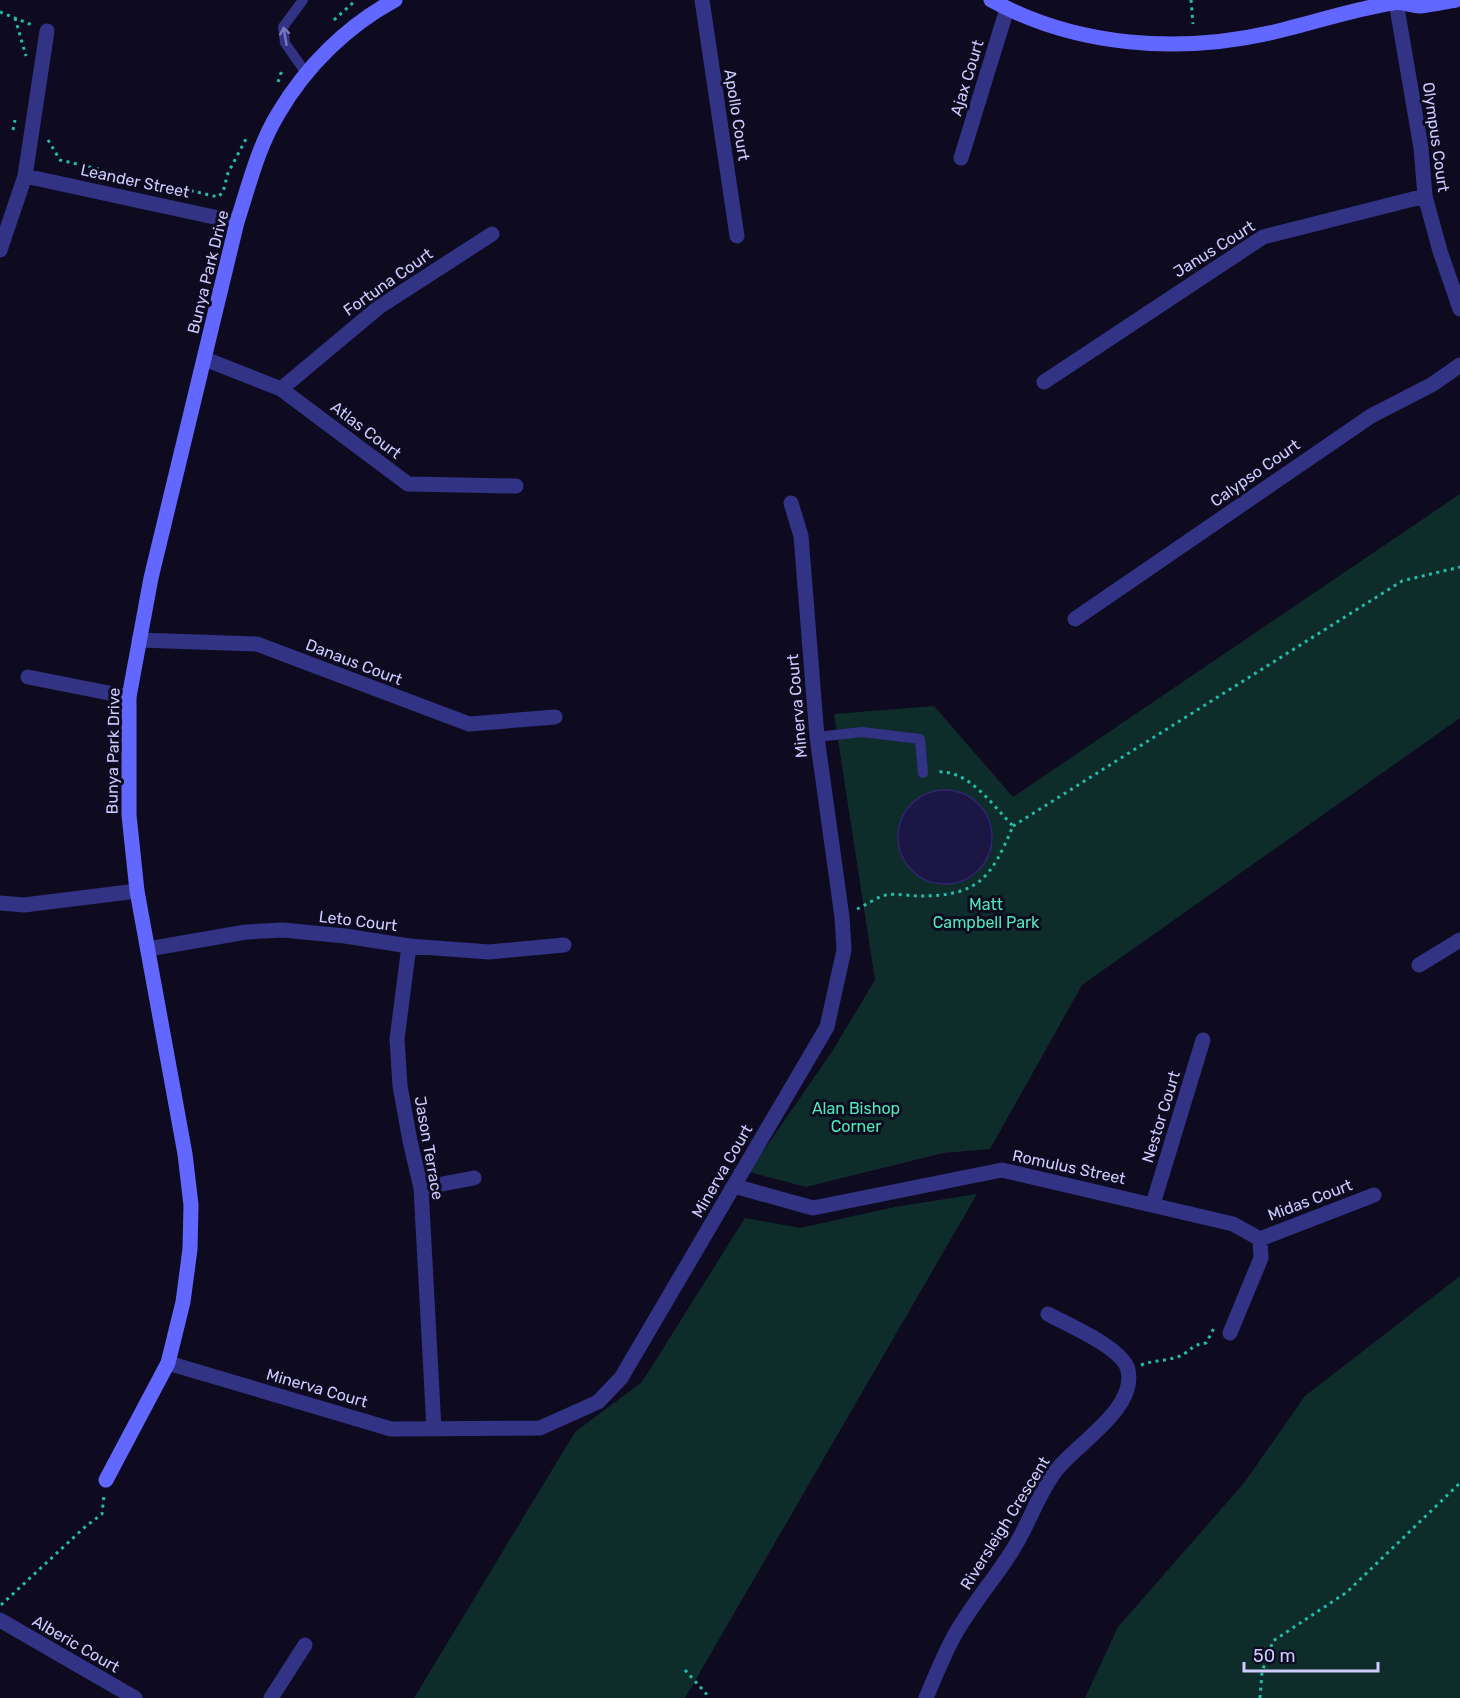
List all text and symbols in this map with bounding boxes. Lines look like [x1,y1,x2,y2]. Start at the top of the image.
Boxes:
one-way arrow [280,27,291,46]
street label: Ajax Court [946,38,988,118]
street label: Apollo Court [720,68,754,162]
street label: Olympus Court [1419,81,1453,193]
street label: Leander Street [79,160,191,202]
street label: Bunya Park Drive [183,208,233,336]
street label: Janus Court [1170,217,1258,281]
street label: Fortuna Court [340,244,436,320]
street label: Atlas Court [327,397,405,463]
street label: Calypso Court [1207,435,1303,511]
street label: Danaus Court [303,635,405,689]
street label: Minerva Court [783,653,811,759]
street label: Bunya Park Drive [102,688,124,814]
park label: Matt Campbell Park [933,895,1040,932]
street label: Leto Court [318,907,398,935]
street label: Nestor Court [1138,1069,1184,1165]
street label: Jason Terrace [411,1095,447,1201]
park label: Alan Bishop Corner [812,1099,900,1136]
street label: Minerva Court [688,1121,756,1221]
street label: Romulus Street [1011,1146,1127,1188]
street label: Midas Court [1265,1175,1355,1225]
street label: Minerva Court [264,1364,370,1412]
street label: Riversleigh Crescent [956,1453,1054,1593]
street label: Alberic Court [29,1611,123,1677]
scale bar [1244,1635,1378,1673]
text: 50 m [1253,1645,1296,1667]

